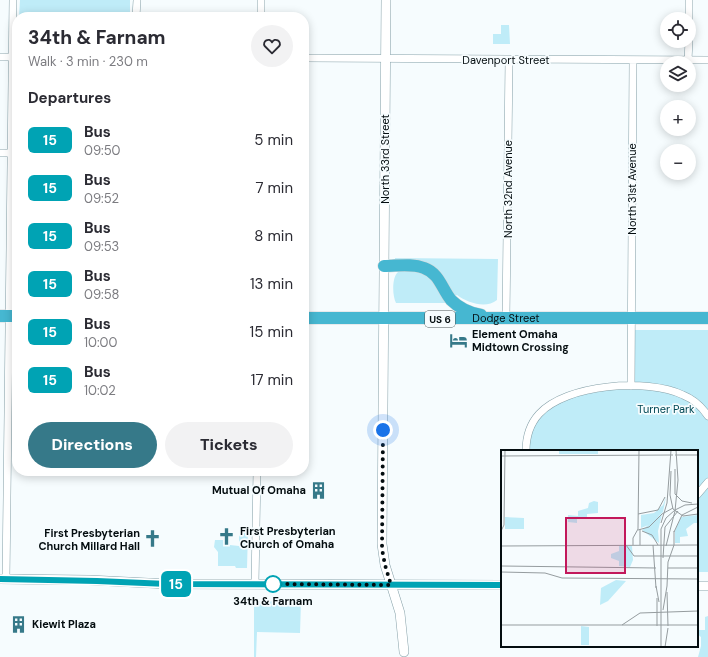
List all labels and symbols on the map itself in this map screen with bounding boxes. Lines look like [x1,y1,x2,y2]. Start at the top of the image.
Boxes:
street label: Davenport Street [462,53,550,67]
street label: North 33rd Street [378,114,392,204]
street label: North 32nd Avenue [501,140,515,238]
street label: North 31st Avenue [625,143,639,235]
road number: US 6 [425,311,455,327]
street label: Dodge Street [472,311,540,325]
place label: Element Omaha Midtown Crossing [472,327,569,354]
hotel icon: Element Omaha Midtown Crossing [449,330,469,350]
park label: Turner Park [637,402,695,416]
your location [373,420,393,440]
inset map [501,450,698,647]
building icon: Mutual Of Omaha [309,480,329,500]
place label: Mutual Of Omaha [212,483,306,497]
place label: First Presbyterian Church of Omaha [240,524,336,551]
place label: First Presbyterian Church Millard Hall [38,526,140,553]
church icon: First Presbyterian Church of Omaha [217,527,237,547]
church icon: First Presbyterian Church Millard Hall [143,529,163,549]
line badge: 15 [158,571,194,597]
marker: 34th & Farnam [264,575,282,593]
place label: 34th & Farnam [233,594,313,608]
building icon: Kiewit Plaza [9,614,29,634]
place label: Kiewit Plaza [32,617,96,631]

